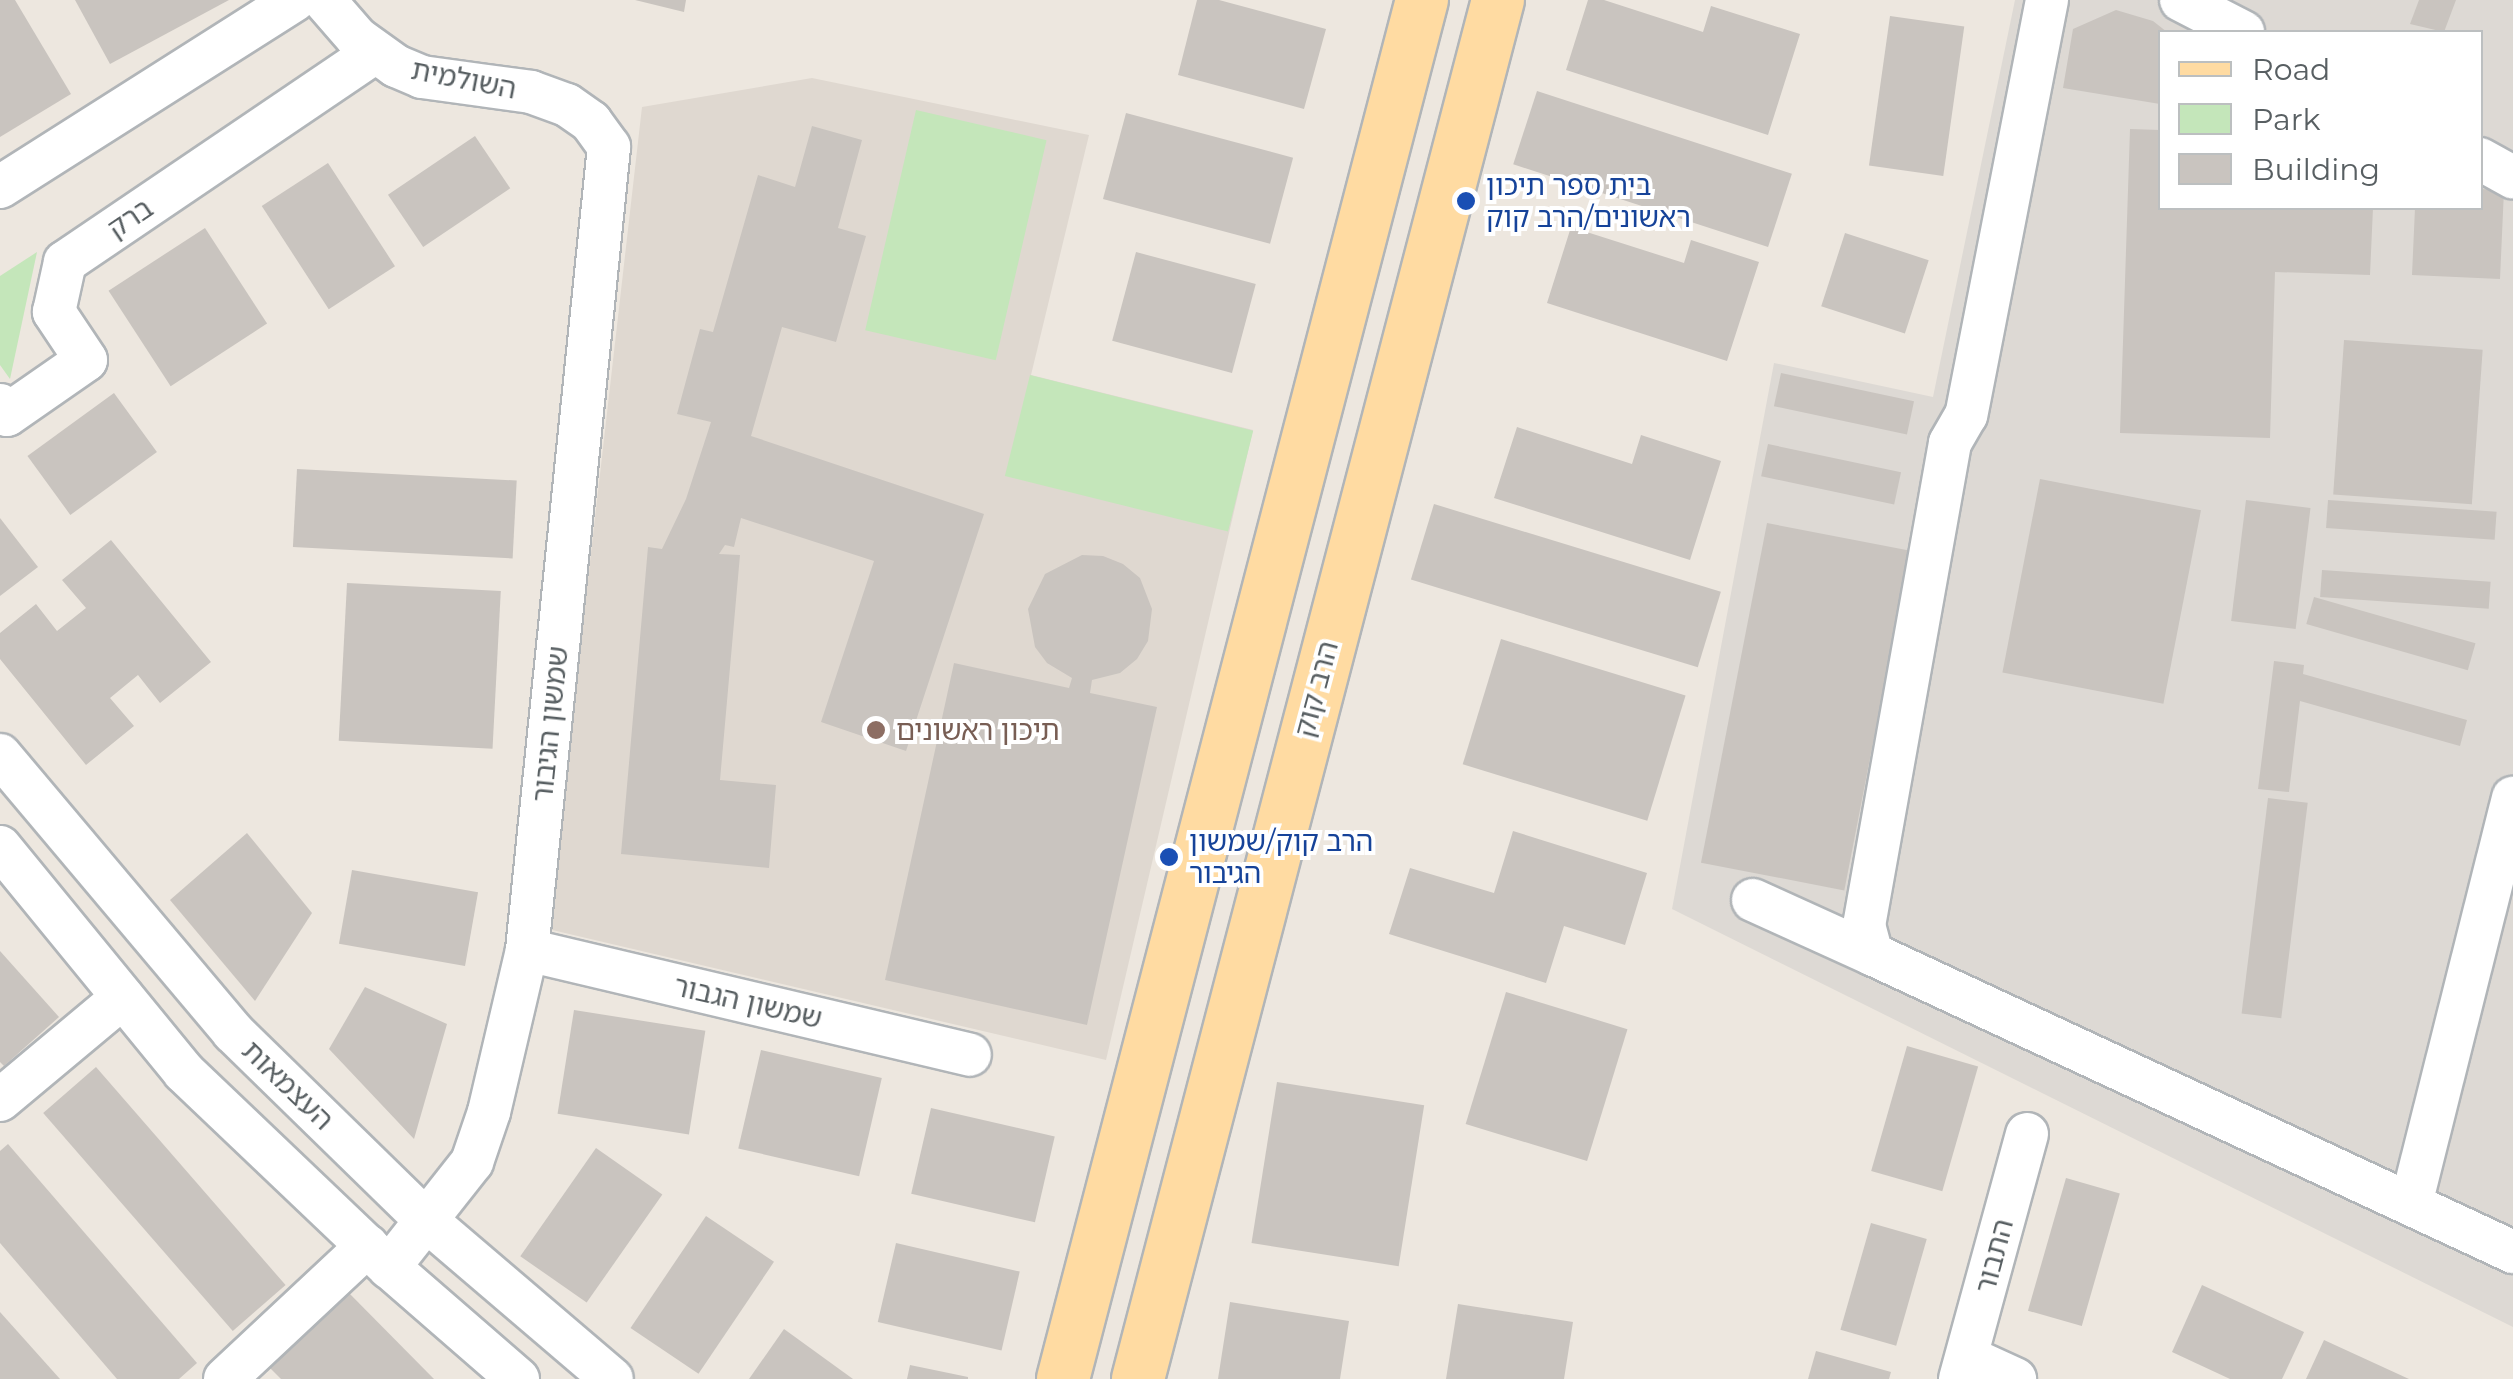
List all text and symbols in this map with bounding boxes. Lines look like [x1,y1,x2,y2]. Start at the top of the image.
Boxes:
legend [2158,30,2483,210]
text: Road [2252,51,2330,88]
street label: השולמית [409,52,519,106]
text: Park [2252,101,2321,138]
text: Building [2252,151,2380,188]
place label: בית ספר תיכון ראשונים/הרב קוק [1486,168,1691,234]
marker: בית ספר תיכון ראשונים/הרב קוק [1455,190,1477,212]
street label: ברק [101,191,159,245]
street label: הרב קוק [1287,637,1345,741]
street label: שמשון הגיבור [525,644,575,804]
place label: תיכון ראשונים [896,713,1060,747]
marker: תיכון ראשונים [865,719,887,741]
place label: הרב קוק/שמשון הגיבור [1189,824,1373,890]
marker: הרב קוק/שמשון הגיבור [1158,846,1180,868]
street label: שמשון הגבור [671,969,825,1035]
street label: העצמאות [236,1033,340,1137]
street label: התבור [1968,1215,2020,1297]

